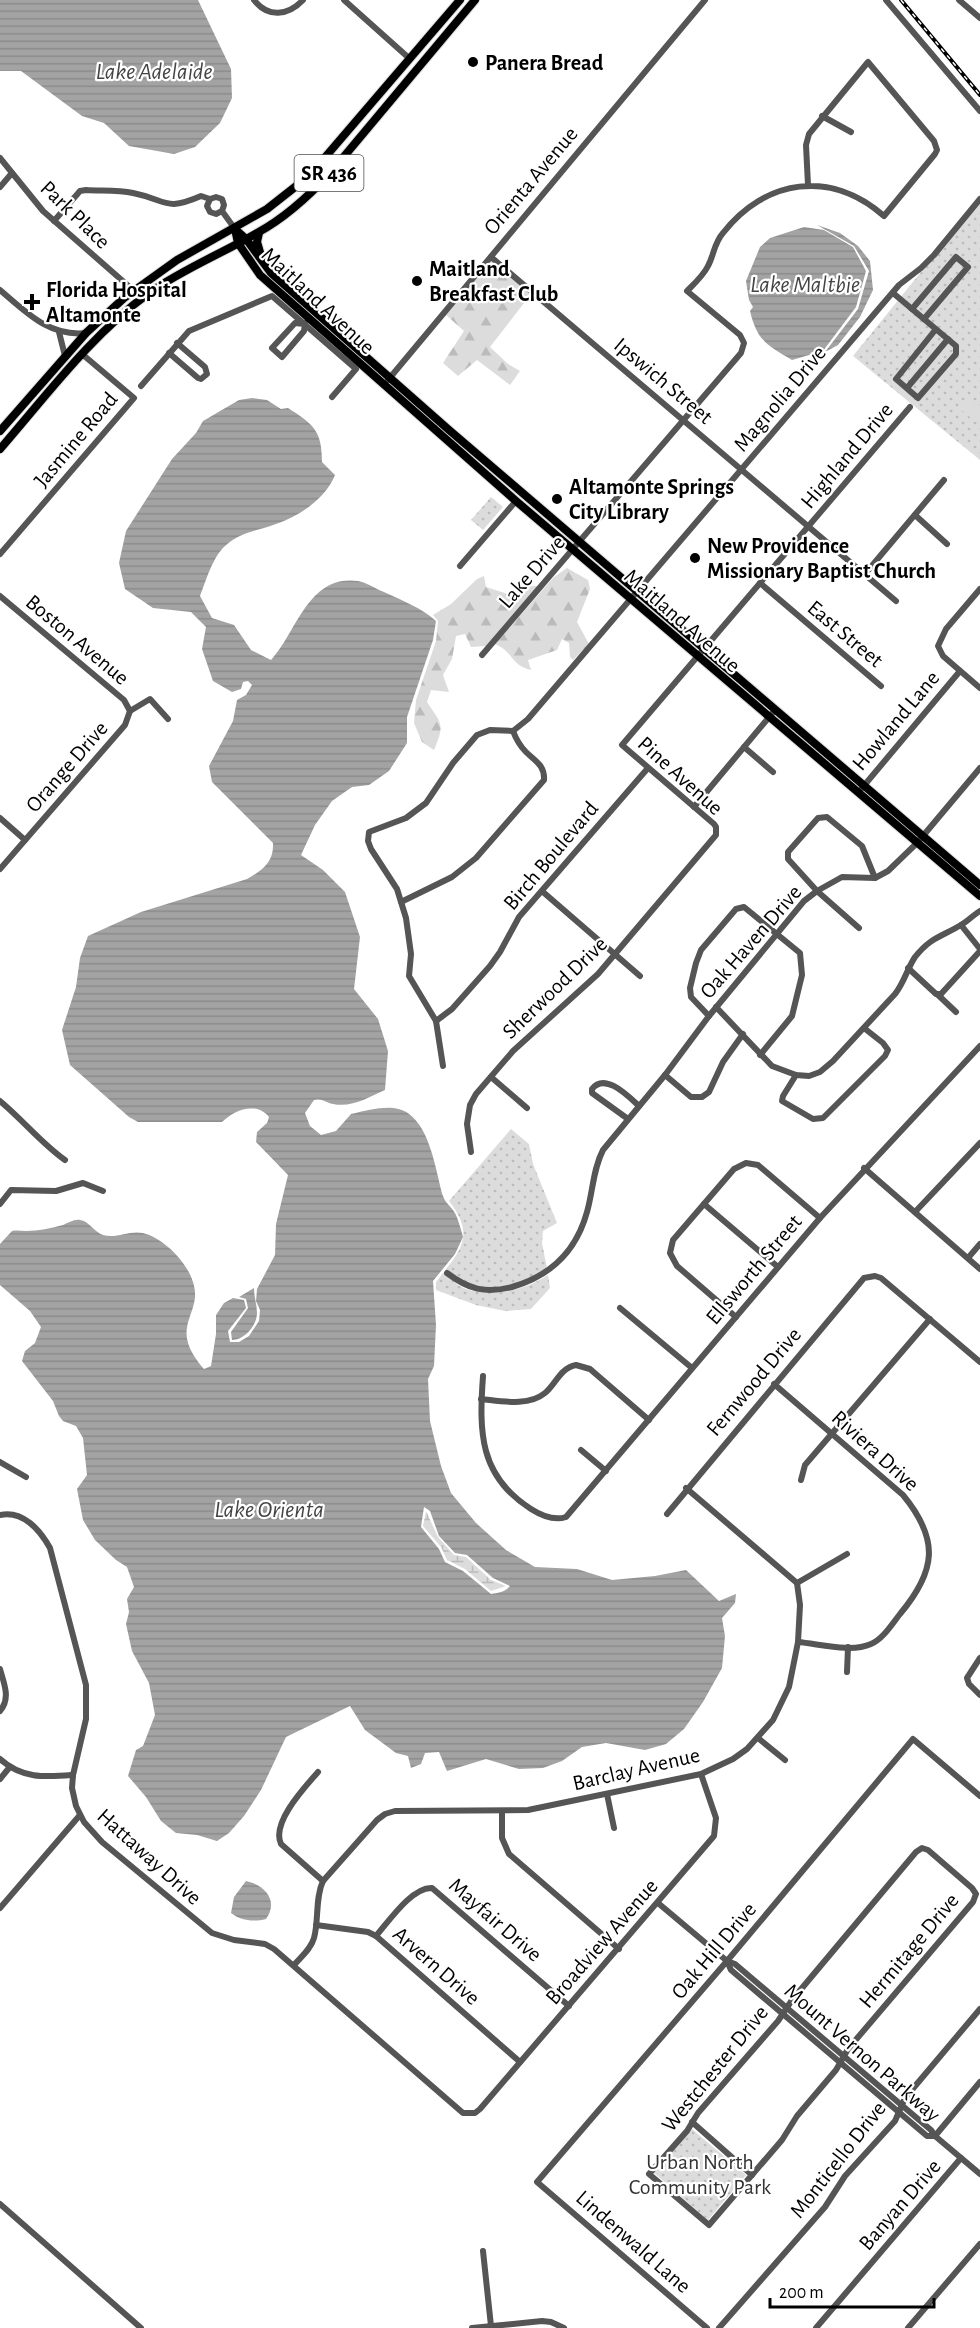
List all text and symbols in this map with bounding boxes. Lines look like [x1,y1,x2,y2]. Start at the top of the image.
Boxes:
place label: Panera Bread [485,52,604,74]
marker: Panera Bread [466,55,480,69]
water label: Lake Adelaide [95,60,213,84]
street label: Orienta Avenue [480,123,582,239]
road number: SR 436 [294,155,364,191]
street label: Park Place [36,177,114,253]
street label: Maitland Avenue [258,243,379,358]
place label: Maitland Breakfast Club [429,258,558,305]
water label: Lake Maltbie [750,273,860,297]
marker: Maitland Breakfast Club [410,274,424,288]
place label: Florida Hospital Altamonte [46,279,187,326]
marker: Florida Hospital Altamonte [23,293,41,311]
street label: Ipswich Street [610,334,717,428]
street label: Magnolia Drive [729,342,830,456]
street label: Jasmine Road [30,388,122,491]
street label: Highland Drive [797,399,897,513]
place label: Altamonte Springs City Library [569,476,734,524]
marker: Altamonte Springs City Library [550,492,564,506]
street label: Lake Drive [494,531,569,612]
place label: New Providence Missionary Baptist Church [707,535,936,583]
marker: New Providence Missionary Baptist Church [688,551,702,565]
street label: Maitland Avenue [620,565,744,677]
street label: Boston Avenue [22,591,133,689]
street label: East Street [803,596,887,671]
street label: Howland Lane [848,667,943,775]
street label: Orange Drive [22,717,112,816]
street label: Pine Avenue [634,732,727,819]
street label: Birch Boulevard [499,797,602,914]
street label: Oak Haven Drive [696,881,806,1003]
street label: Sherwood Drive [498,933,611,1043]
street label: Ellsworth Street [702,1211,806,1329]
street label: Fernwood Drive [702,1323,805,1440]
street label: Riviera Drive [828,1406,923,1495]
water label: Lake Orienta [214,1498,324,1522]
street label: Barclay Avenue [571,1744,702,1794]
street label: Hattaway Drive [93,1804,206,1909]
street label: Mayfair Drive [445,1874,546,1966]
street label: Broadview Avenue [542,1875,662,2009]
street label: Hermitage Drive [855,1889,963,2012]
street label: Oak Hill Drive [667,1898,760,2003]
street label: Arvern Drive [389,1922,484,2009]
street label: Mount Vernon Parkway [780,1979,945,2126]
street label: Westchester Drive [657,2001,772,2136]
street label: Monticello Drive [786,2097,890,2222]
park label: Urban North Community Park [629,2151,771,2198]
street label: Banyan Drive [855,2155,945,2254]
street label: Lindenwald Lane [572,2186,695,2297]
scale bar [770,2271,934,2309]
text: 200 m [779,2284,824,2302]

